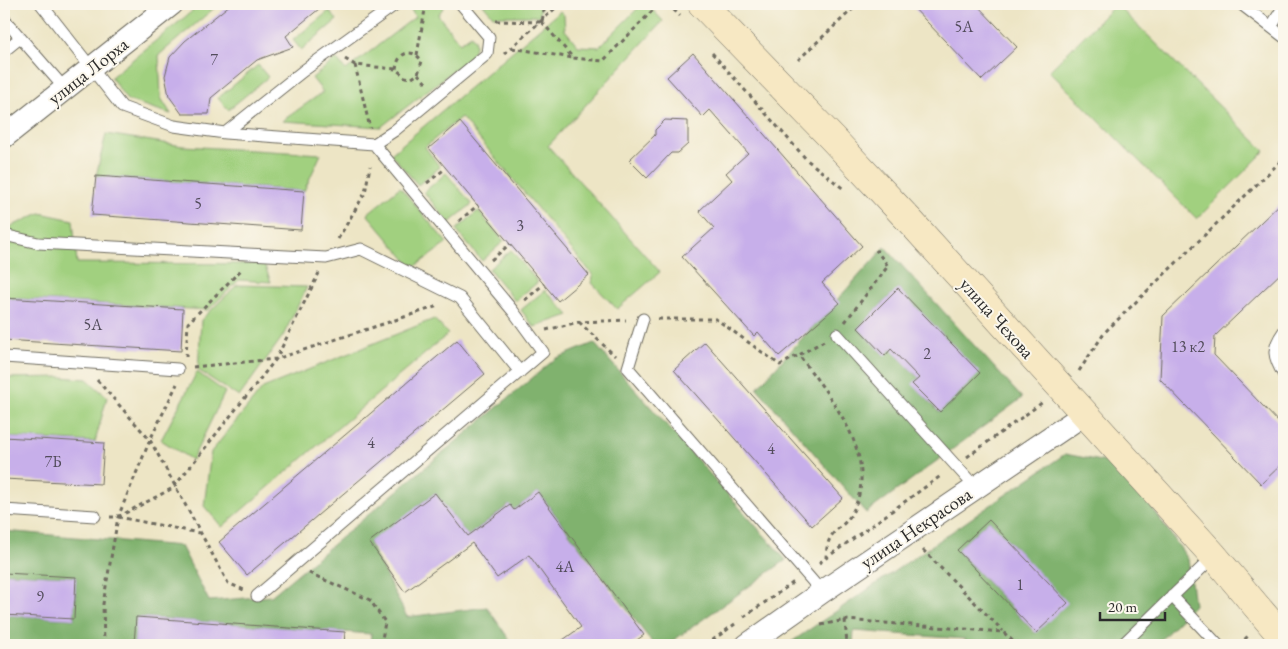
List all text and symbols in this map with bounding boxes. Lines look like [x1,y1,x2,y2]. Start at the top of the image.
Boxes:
house number: 5А [955,16,974,37]
street label: улица Лорха [43,31,134,110]
house number: 7 [210,49,218,70]
house number: 5 [194,193,202,214]
house number: 3 [516,215,524,236]
street label: улица Чехова [954,272,1040,364]
house number: 5А [84,314,103,335]
house number: 13 к2 [1171,336,1205,357]
house number: 2 [923,343,931,364]
house number: 4 [367,432,375,453]
house number: 4 [767,438,775,459]
house number: 7Б [44,451,62,472]
street label: улица Некрасова [855,481,977,575]
house number: 4А [556,556,575,577]
house number: 1 [1016,574,1024,595]
house number: 9 [36,586,44,607]
scale bar [1100,589,1166,621]
text: 20 m [1108,597,1137,616]

